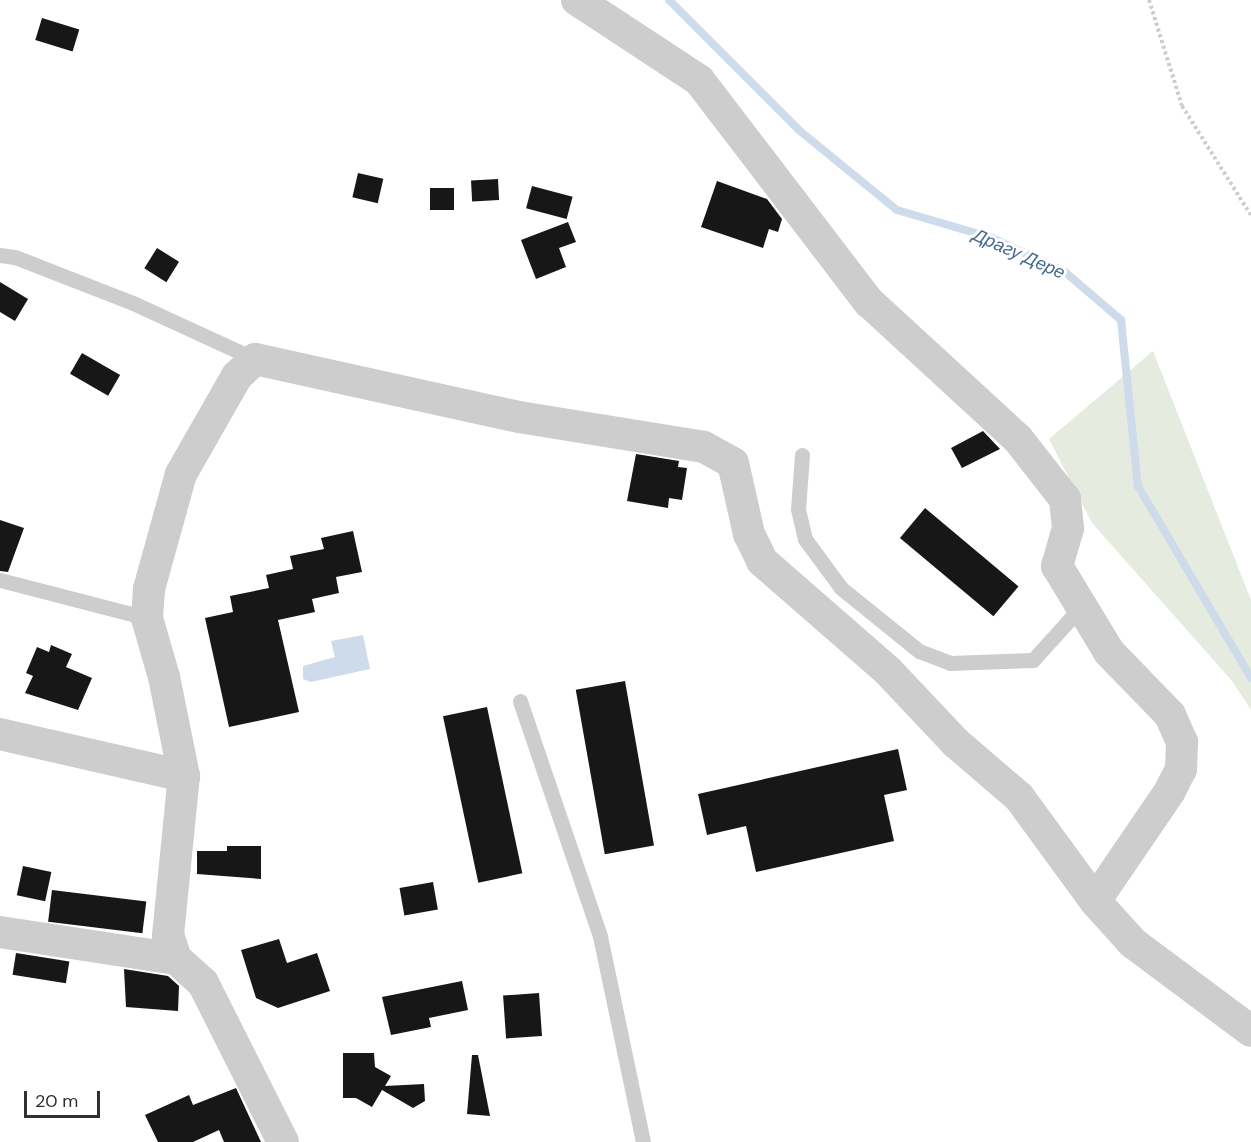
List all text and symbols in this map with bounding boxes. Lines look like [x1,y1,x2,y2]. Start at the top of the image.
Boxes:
water label: Драгу Дере [970,224,1068,284]
scale bar [27,1079,104,1117]
text: 20 m [35,1089,78,1113]

